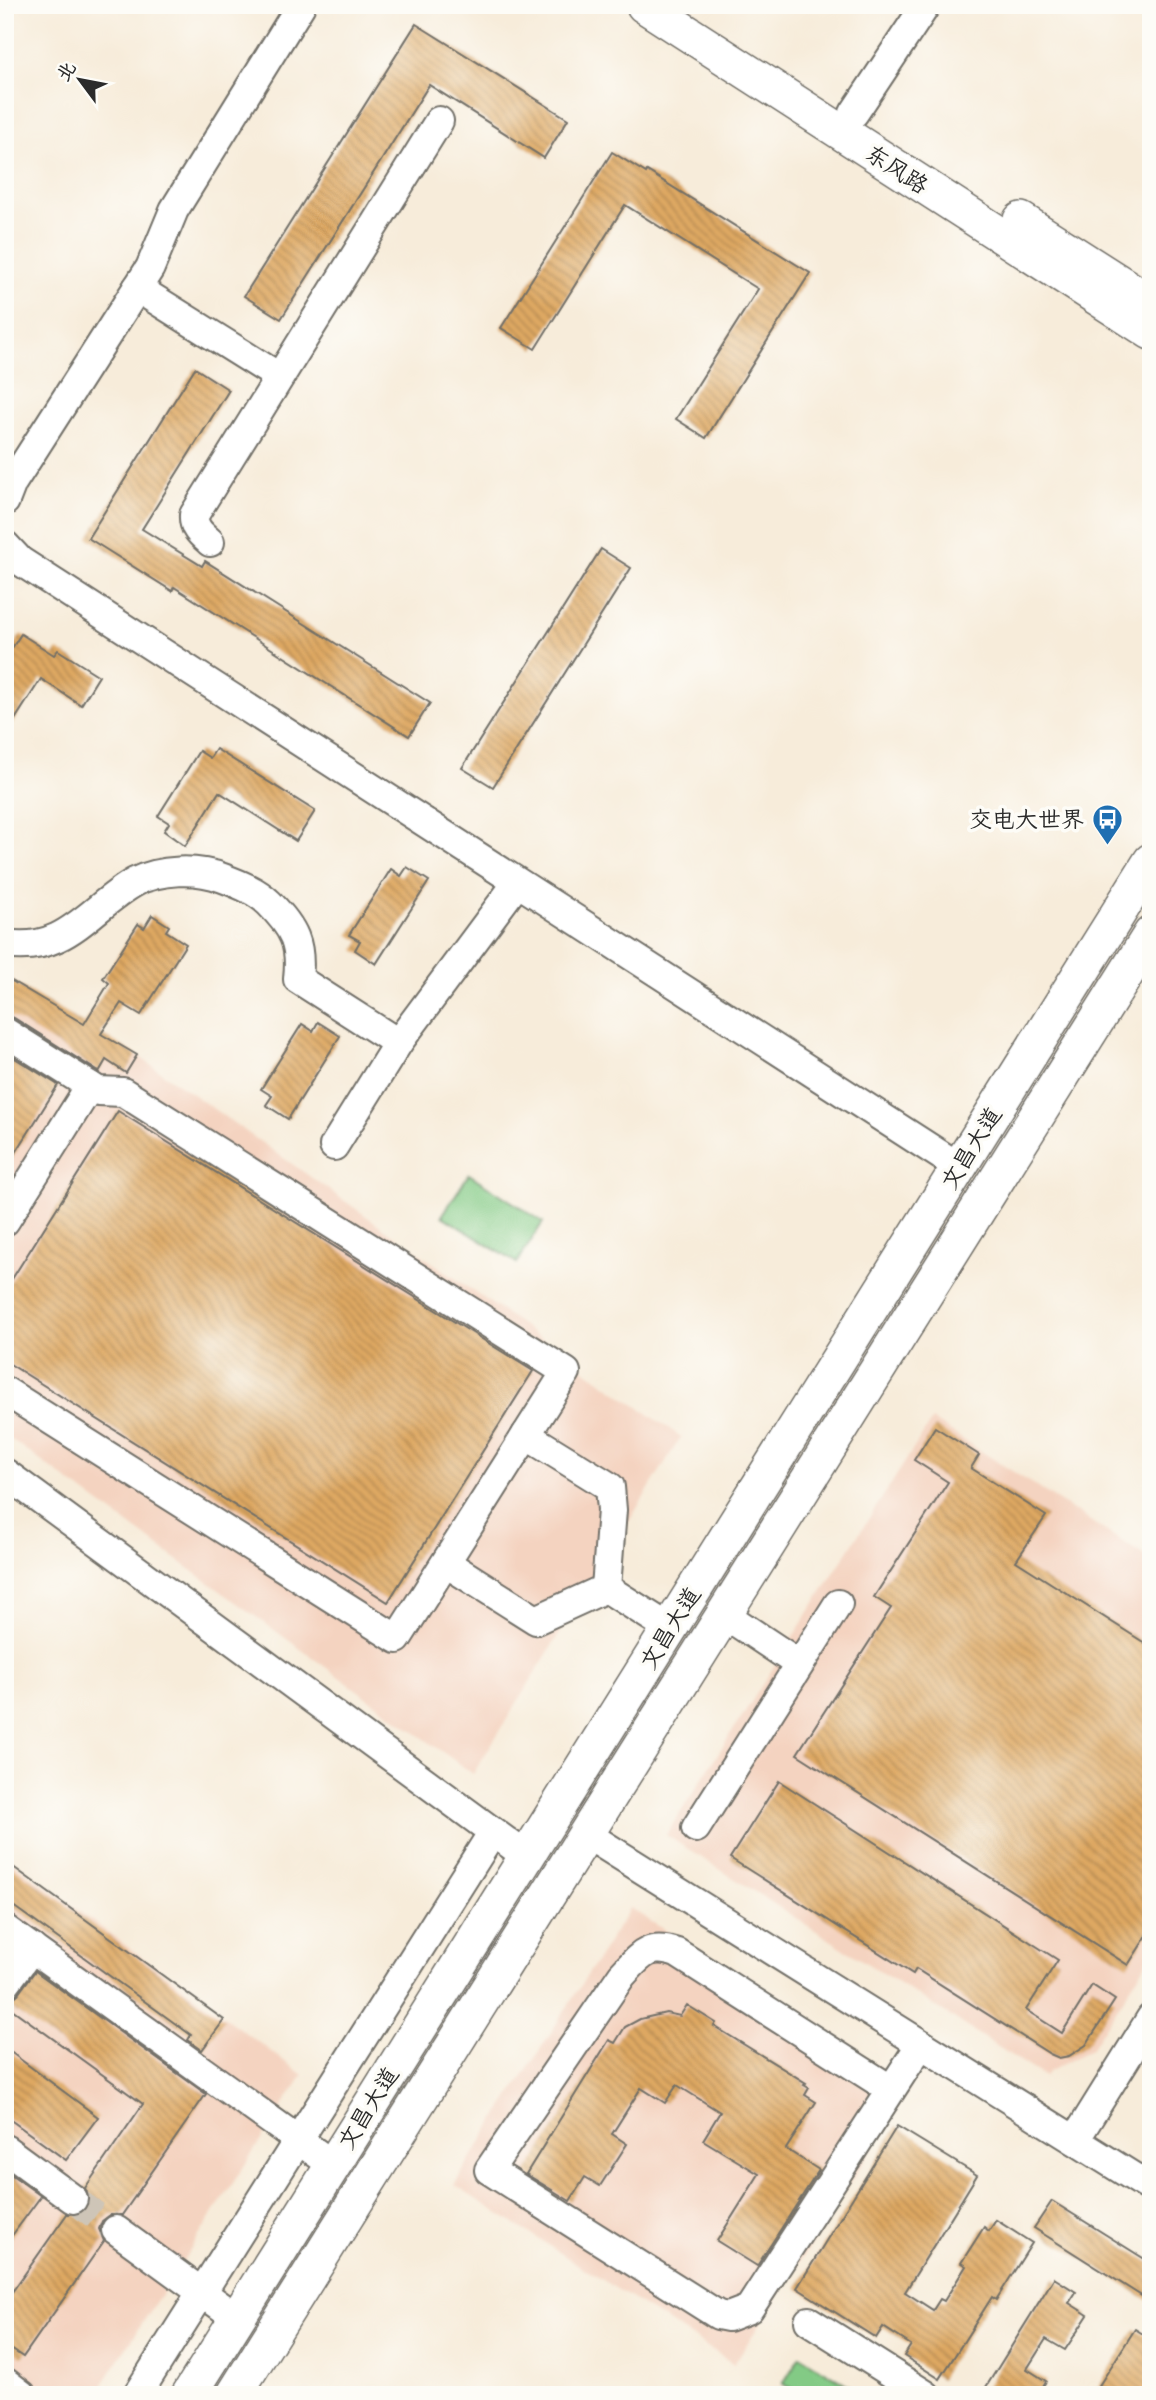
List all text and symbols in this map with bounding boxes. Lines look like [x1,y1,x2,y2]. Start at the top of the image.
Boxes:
north arrow [46,46,116,116]
text: 北 [50,56,82,86]
street label: 东风路 [860,137,935,200]
bus stop icon: 交电大世界 [1090,802,1124,846]
place label: 交电大世界 [969,803,1084,834]
street label: 文昌大道 [933,1101,1008,1195]
street label: 文昌大道 [632,1581,707,1675]
street label: 文昌大道 [330,2061,405,2155]

